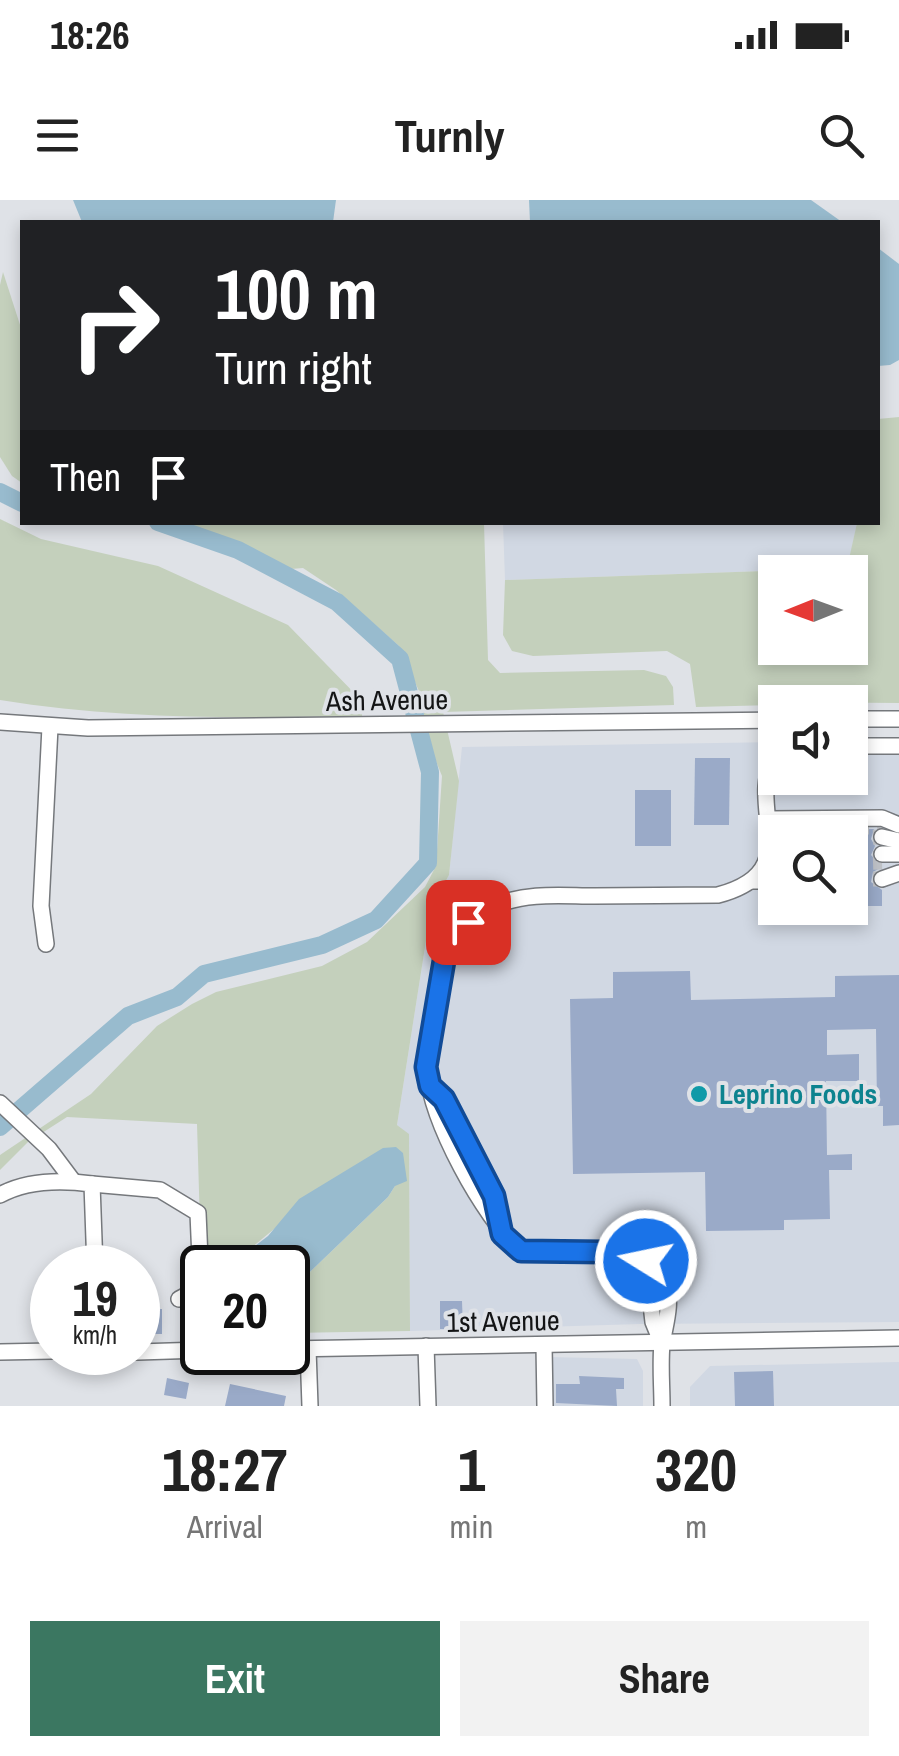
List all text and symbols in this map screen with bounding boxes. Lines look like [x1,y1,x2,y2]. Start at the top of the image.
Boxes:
text: 18:26 [50,10,130,61]
text: Turnly [394,105,505,166]
icon: menu [30,108,85,163]
icon: search [814,108,869,163]
text: 100 m [215,247,378,341]
icon: right [50,260,180,390]
text: Turn right [215,337,372,398]
icon: arrive [141,450,196,505]
text: Then [50,452,121,503]
north arrow [758,555,868,665]
map controls [758,555,868,925]
street label: Ash Avenue [325,680,448,720]
button: sound [758,685,868,795]
button: search [758,815,868,925]
pin [426,880,511,965]
icon: arrive [441,895,496,950]
place label: Leprino Foods [719,1075,877,1113]
marker: Leprino Foods [688,1083,710,1105]
position arrow [594,1209,698,1313]
speed limit sign: 20 [180,1245,310,1375]
text: 19 [72,1264,118,1332]
street label: 1st Avenue [446,1301,560,1341]
text: km/h [73,1318,117,1352]
text: 18:27 [162,1429,288,1510]
text: 1 [458,1429,485,1510]
text: 320 [655,1429,737,1510]
text: Arrival [187,1505,263,1548]
text: min [449,1505,493,1548]
text: m [685,1505,707,1548]
button: Exit [30,1621,440,1736]
button: Share [460,1621,869,1736]

